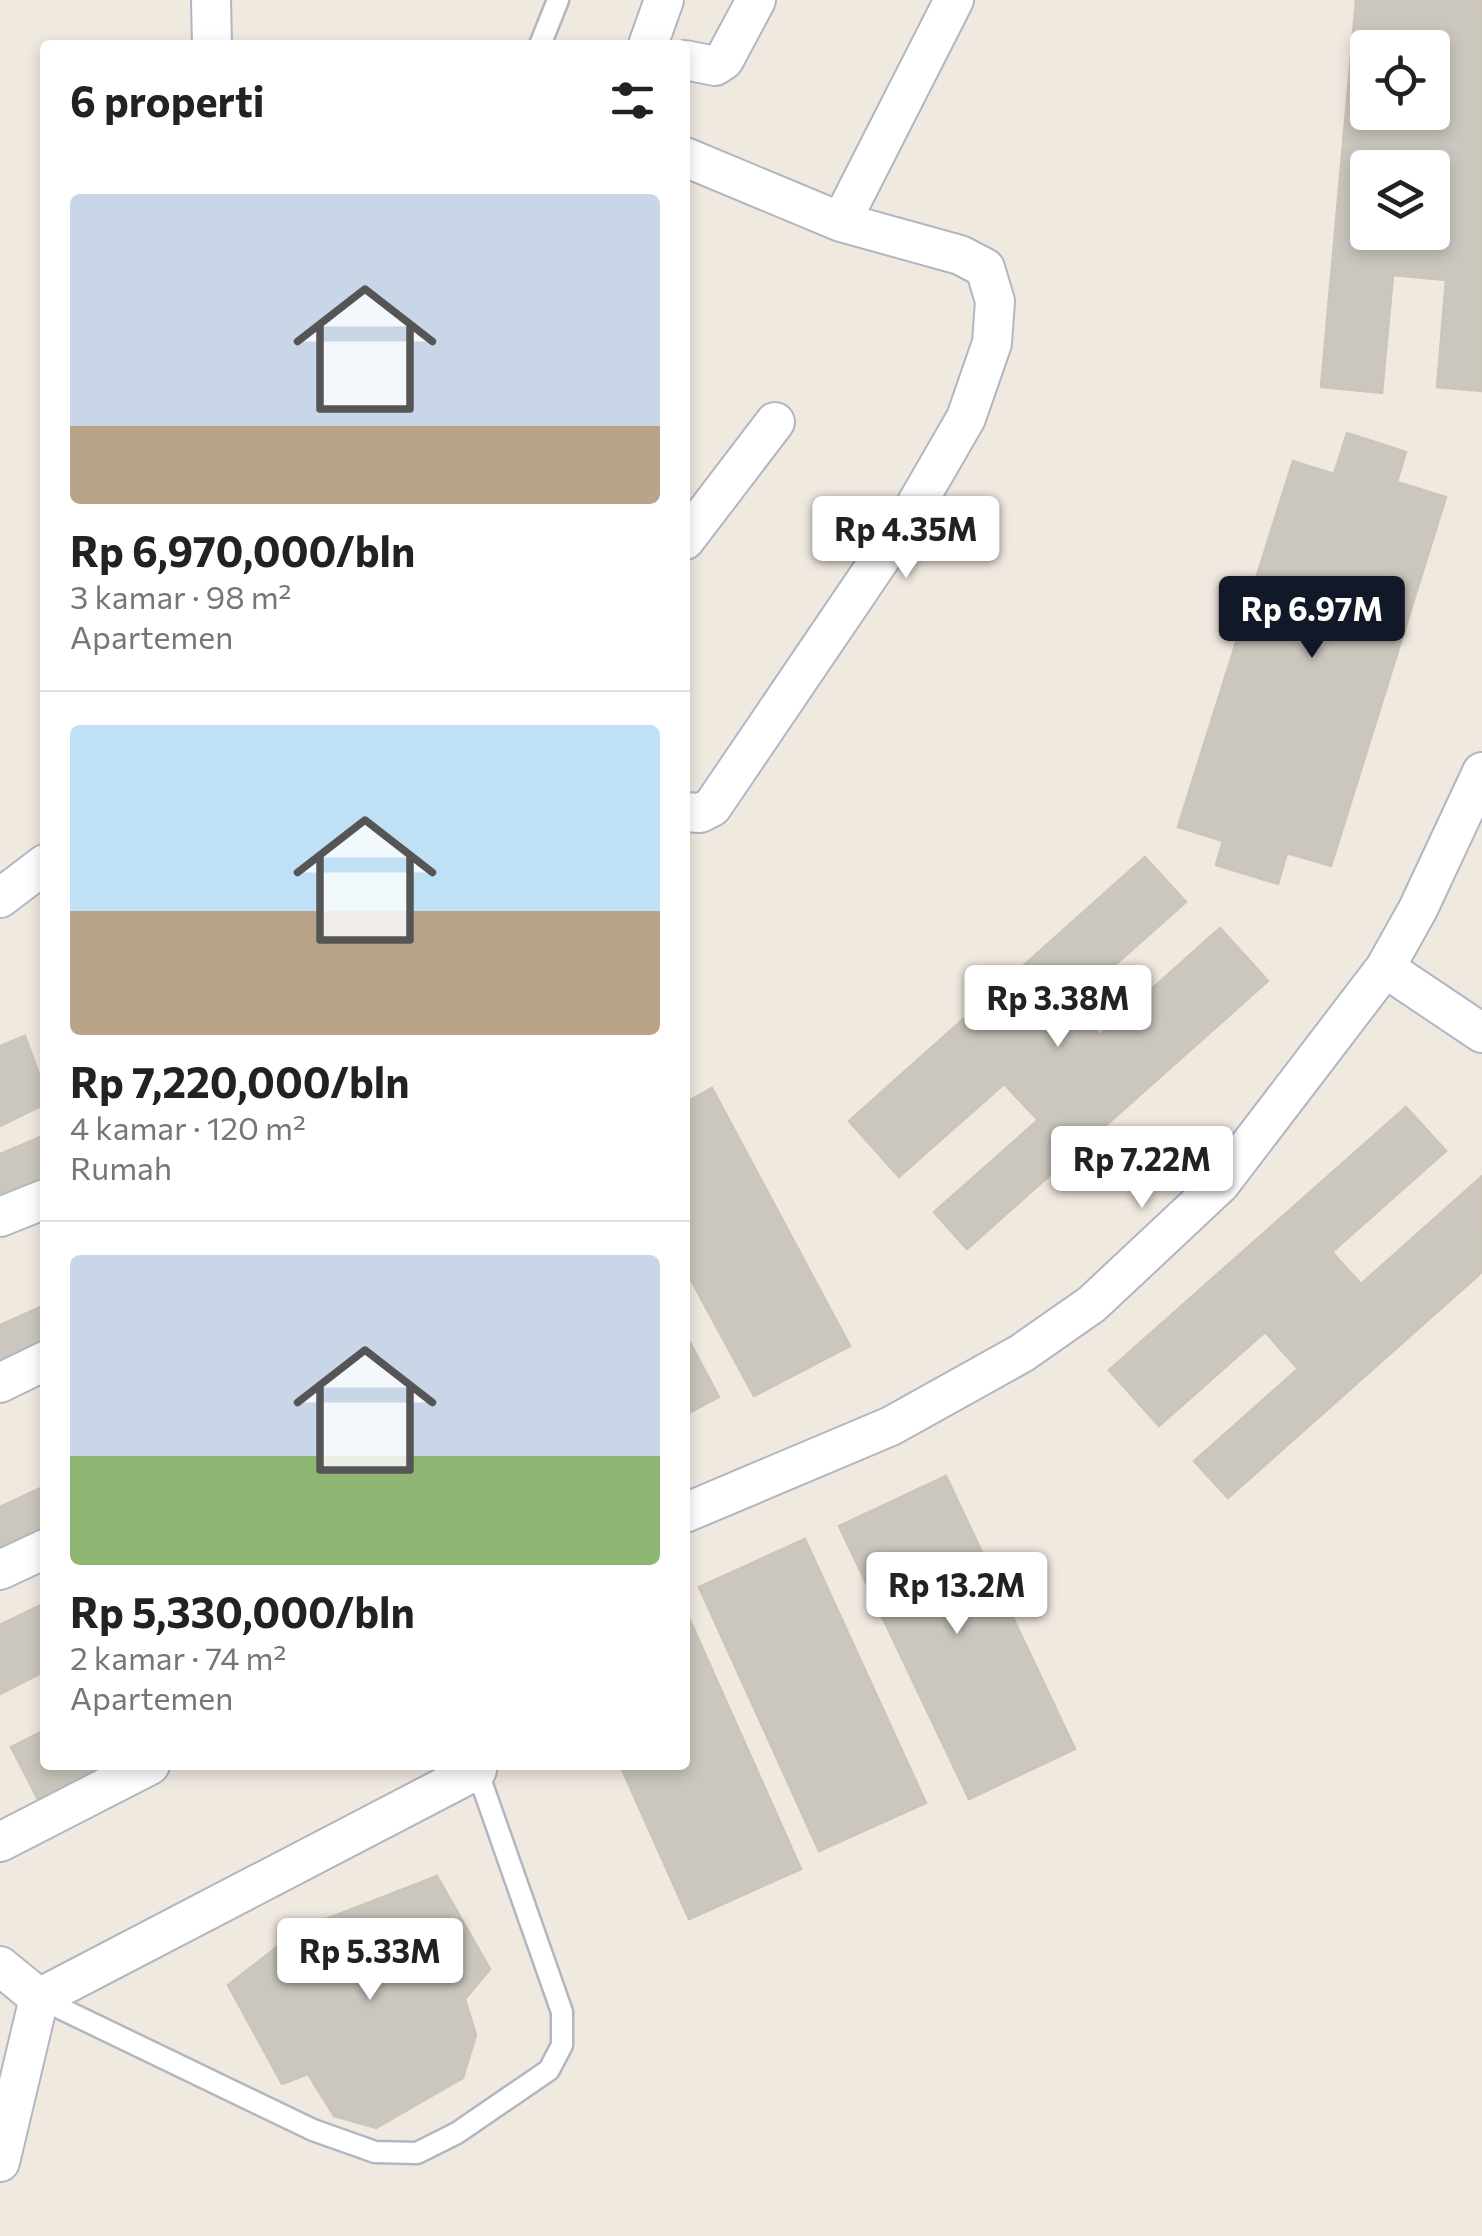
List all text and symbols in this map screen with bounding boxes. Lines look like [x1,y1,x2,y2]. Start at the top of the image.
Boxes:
map controls [1350,30,1450,250]
button: locate [1350,30,1450,130]
icon: filters [605,73,660,128]
text: 6 properti [70,74,264,126]
button: layers [1350,150,1450,250]
icon: home [275,259,455,439]
pin: Rp 4.35M [803,496,1009,581]
text: Rp 4.35M [834,508,978,548]
text: Rp 6,970,000/bln [70,524,415,576]
text: 3 kamar · 98 m² [70,576,291,616]
pin: Rp 6.97M [1209,576,1415,661]
text: Rp 6.97M [1241,588,1383,628]
text: Apartemen [70,616,233,656]
icon: home [275,790,455,970]
pin: Rp 3.38M [955,965,1161,1050]
text: Rp 3.38M [986,977,1130,1017]
text: Rp 7,220,000/bln [70,1055,410,1107]
text: 4 kamar · 120 m² [70,1107,306,1147]
pin: Rp 7.22M [1039,1126,1245,1211]
text: Rp 7.22M [1073,1138,1211,1178]
text: Rumah [70,1147,172,1187]
icon: home [275,1320,455,1500]
pin: Rp 13.2M [854,1552,1060,1637]
text: Rp 13.2M [888,1564,1026,1604]
text: Rp 5,330,000/bln [70,1585,415,1637]
text: 2 kamar · 74 m² [70,1637,286,1677]
text: Apartemen [70,1677,233,1717]
pin: Rp 5.33M [267,1918,473,2003]
text: Rp 5.33M [299,1930,441,1970]

